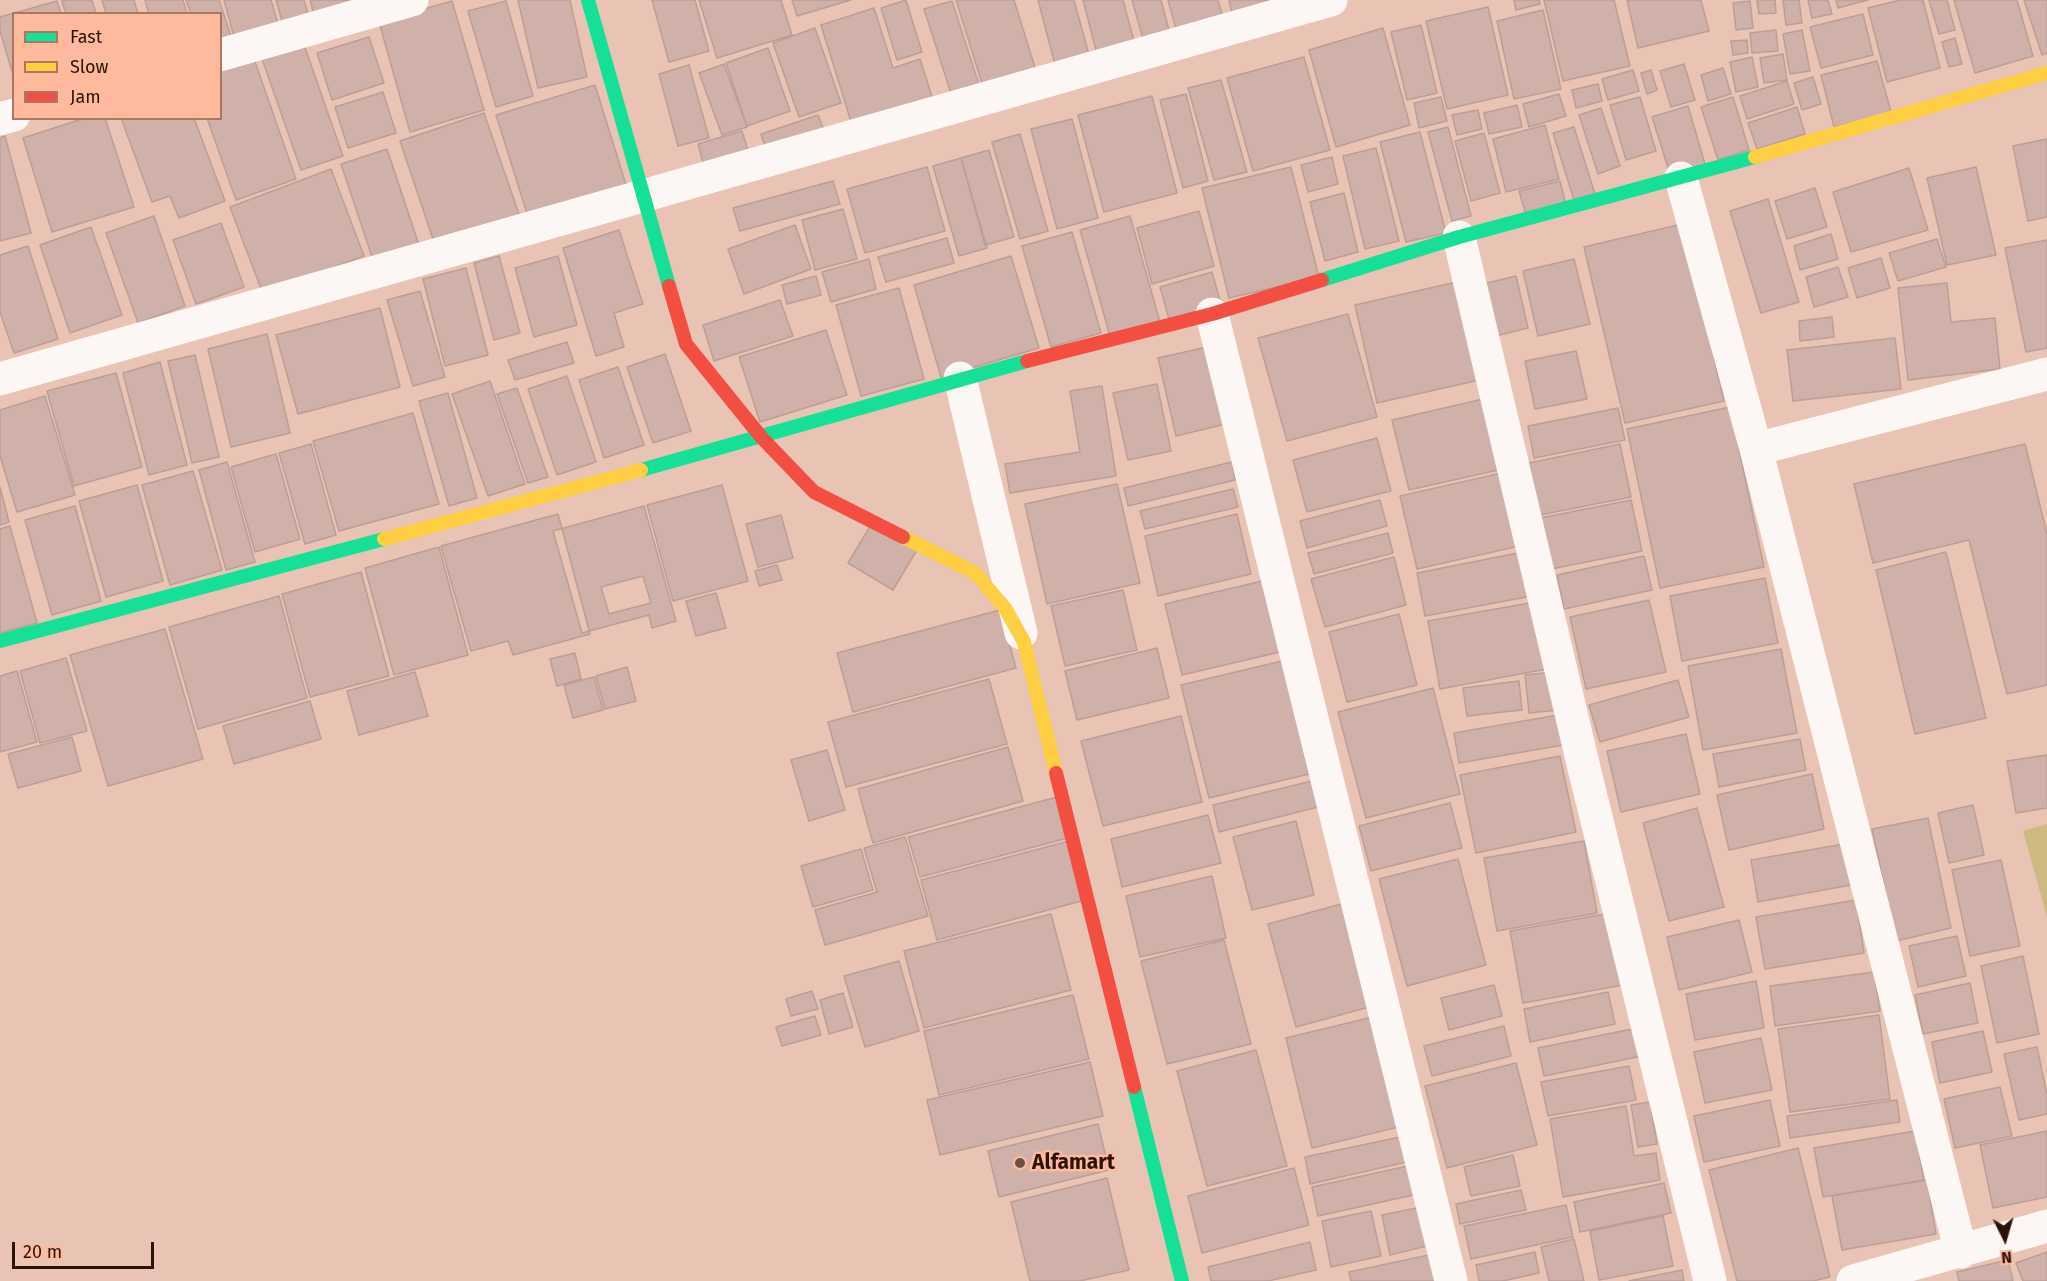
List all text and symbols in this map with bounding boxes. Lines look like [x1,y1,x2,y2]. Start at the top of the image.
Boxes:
legend [12,12,222,120]
text: Fast [70,26,102,48]
text: Slow [70,56,108,78]
text: Jam [70,86,101,108]
place label: Alfamart [1032,1150,1115,1176]
marker: Alfamart [1013,1156,1027,1170]
north arrow [1975,1209,2035,1269]
scale bar [15,1230,158,1268]
text: 20 m [23,1241,62,1263]
text: N [2001,1248,2013,1267]

